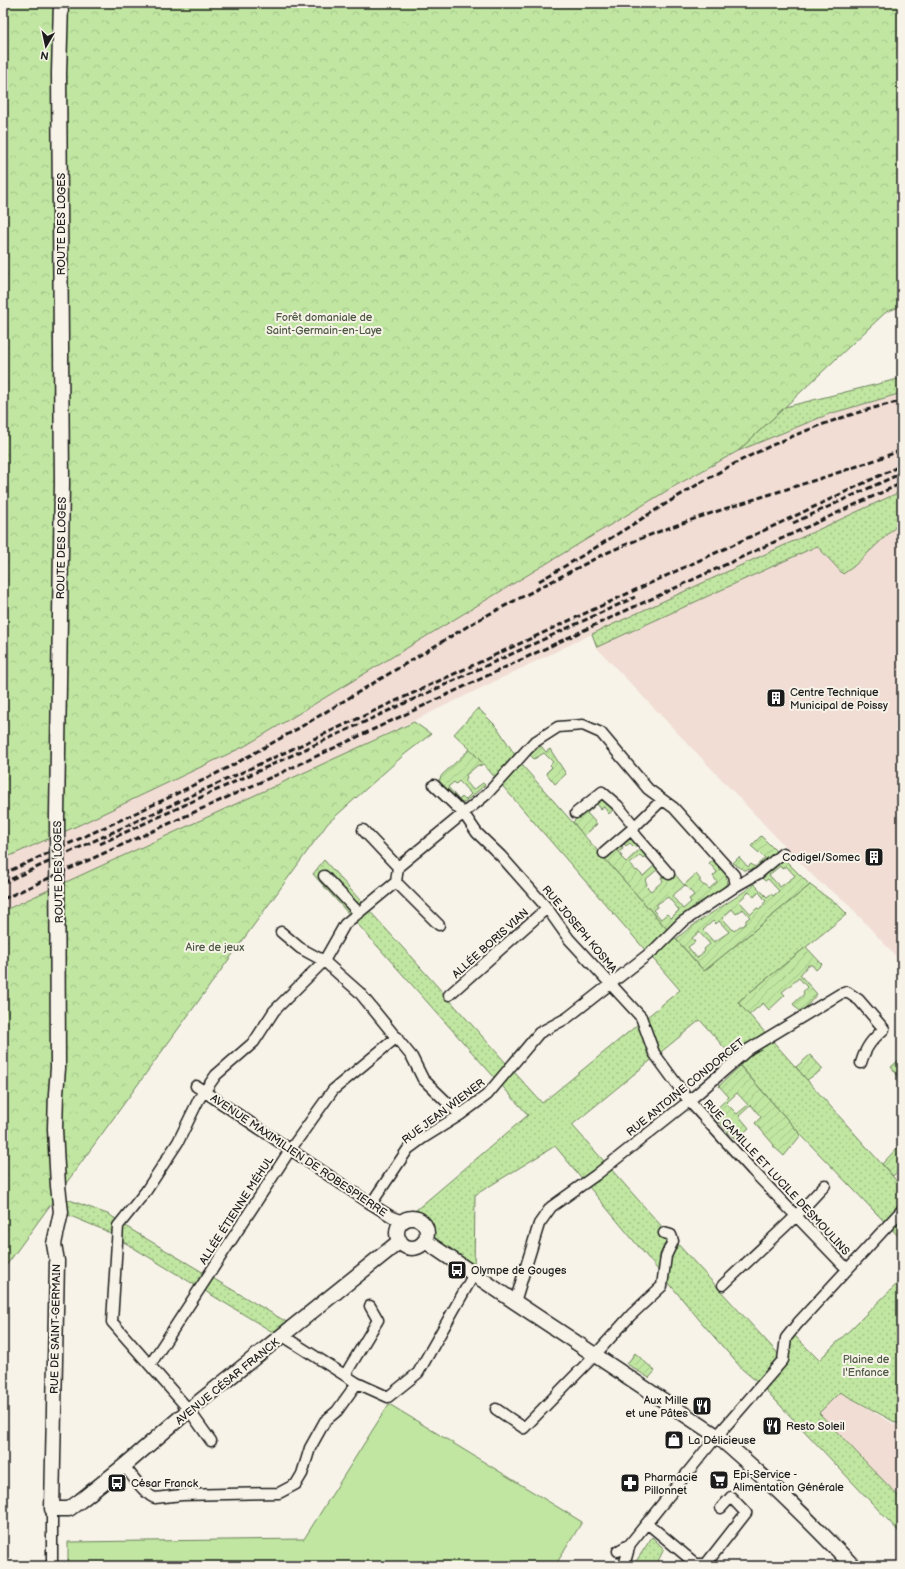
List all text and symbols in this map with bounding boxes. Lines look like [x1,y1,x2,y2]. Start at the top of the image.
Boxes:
north arrow [26,26,66,66]
text: N [39,48,50,62]
street label: ROUTE DES LOGES [55,172,68,275]
park label: Forêt domaniale de Saint-Germain-en-Laye [266,311,382,337]
street label: ROUTE DES LOGES [54,496,69,599]
place label: Centre Technique Municipal de Poissy [790,686,888,712]
building icon: Centre Technique Municipal de Poissy [765,687,787,709]
street label: ROUTE DES LOGES [51,820,66,923]
building icon: Codigel/Somec [863,846,885,868]
place label: Codigel/Somec [782,851,860,864]
street label: RUE JOSEPH KOSMA [539,883,620,976]
street label: ALLÉE BORIS VIAN [449,905,531,981]
park label: Aire de jeux [186,941,244,954]
street label: RUE ANTOINE CONDORCET [624,1036,747,1139]
street label: RUE JEAN WIENER [399,1076,487,1147]
street label: AVENUE MAXIMILIEN DE ROBESPIERRE [208,1091,389,1219]
street label: RUE CAMILLE ET LUCILE DESMOULINS [701,1097,853,1258]
street label: ALLÉE ÉTIENNE MÉHUL [196,1153,277,1267]
bus stop icon: Olympe de Gouges [446,1259,468,1281]
street label: RUE DE SAINT-GERMAIN [48,1264,63,1394]
place label: Olympe de Gouges [471,1264,567,1277]
street label: AVENUE CÉSAR FRANCK [172,1334,282,1427]
park label: Plaine de l'Enfance [843,1353,890,1379]
place label: Aux Mille et une Pâtes [626,1394,689,1420]
restaurant icon: Aux Mille et une Pâtes [691,1395,713,1417]
restaurant icon: Resto Soleil [761,1415,783,1437]
place label: Resto Soleil [786,1420,845,1433]
shop icon: La Délicieuse [663,1429,685,1451]
place label: La Délicieuse [688,1434,756,1447]
place label: Epi-Service - Alimentation Générale [733,1468,844,1494]
supermarket icon: Epi-Service - Alimentation Générale [708,1469,730,1491]
place label: Pharmacie Pillonnet [644,1471,698,1497]
bus stop icon: César Franck [106,1472,128,1494]
pharmacy icon: Pharmacie Pillonnet [619,1472,641,1494]
place label: César Franck [131,1477,199,1490]

